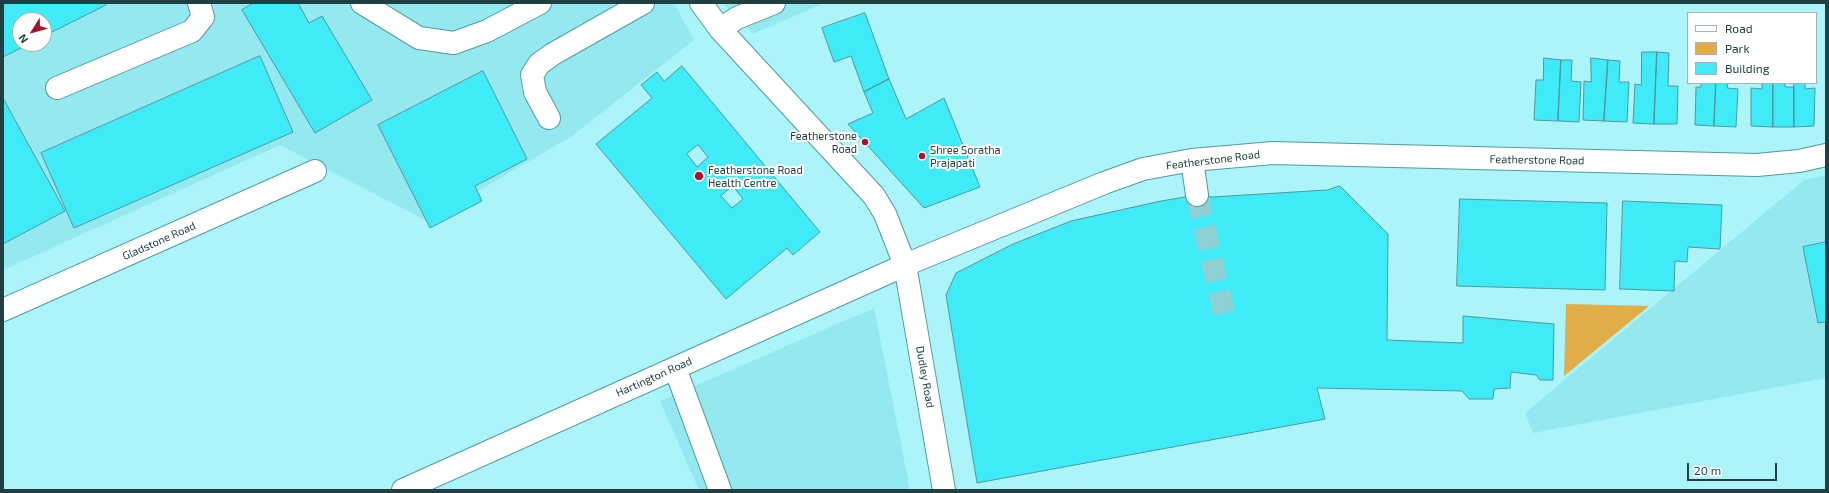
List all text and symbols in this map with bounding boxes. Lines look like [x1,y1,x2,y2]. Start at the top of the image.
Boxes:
north arrow [12,12,52,52]
legend [1687,12,1817,84]
text: Road [1725,21,1753,35]
text: N [15,32,30,46]
text: Park [1725,41,1750,55]
text: Building [1725,61,1769,75]
place label: Featherstone Road [790,129,857,155]
marker: Featherstone Road [860,137,870,147]
place label: Shree Soratha Prajapati [930,143,1001,169]
street label: Featherstone Road [1165,148,1261,172]
marker: Shree Soratha Prajapati [917,151,927,161]
street label: Featherstone Road [1490,153,1584,167]
place label: Featherstone Road Health Centre [708,163,803,189]
marker: Featherstone Road Health Centre [693,170,705,182]
street label: Gladstone Road [120,219,198,263]
street label: Dudley Road [913,345,937,409]
street label: Hartington Road [614,354,694,400]
scale bar [1689,455,1779,481]
text: 20 m [1694,463,1721,477]

